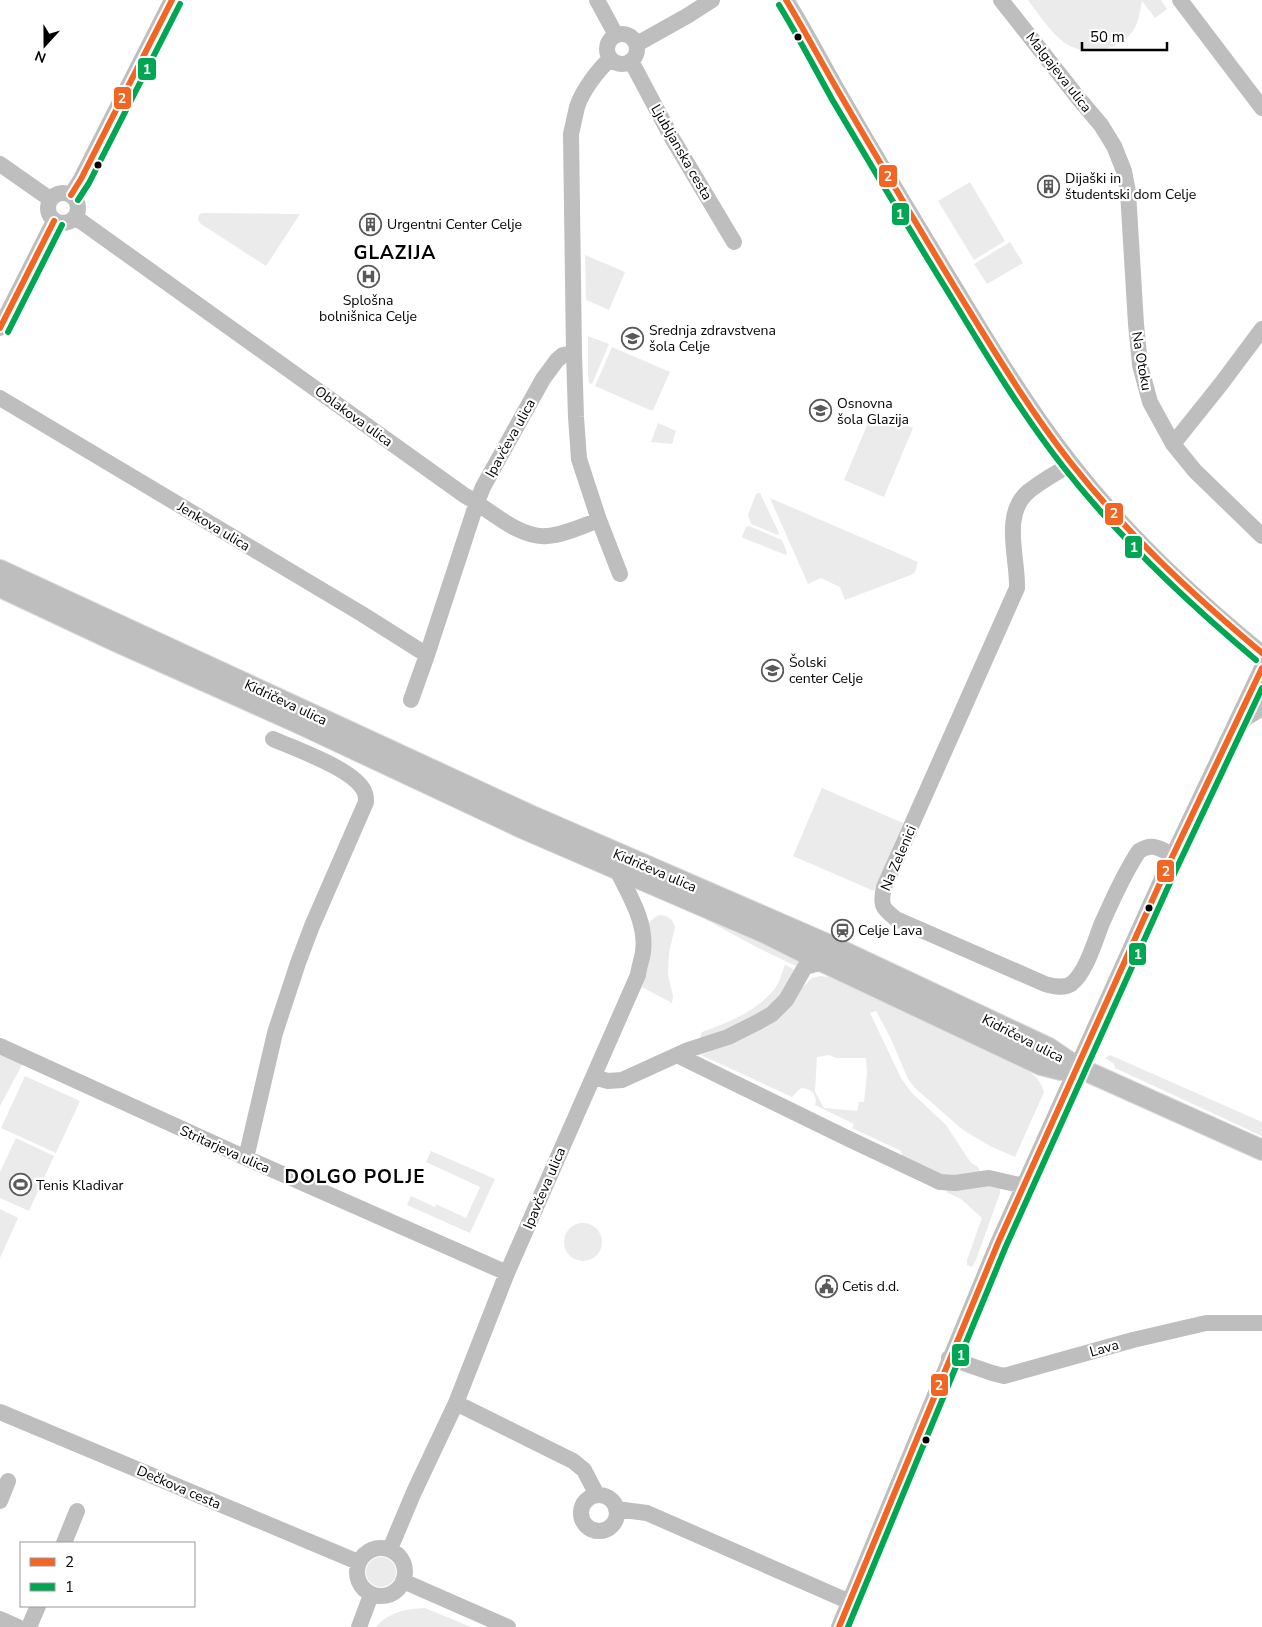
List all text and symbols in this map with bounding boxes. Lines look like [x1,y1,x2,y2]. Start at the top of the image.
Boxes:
north arrow [20,20,70,70]
scale bar [1082,20,1167,52]
text: 50 m [1090,27,1125,47]
street label: Malgajeva ulica [1021,28,1096,116]
unlabelled marker [793,32,803,42]
text: N [32,46,49,67]
line badge: 1 [137,57,157,81]
text: 1 [143,60,151,79]
line badge: 2 [113,86,132,110]
text: 2 [118,89,126,108]
street label: Ljubljanska cesta [647,101,717,203]
unlabelled marker [93,160,103,170]
line badge: 2 [878,164,898,188]
text: 2 [884,167,892,186]
place label: Dijaški in študentski dom Celje [1065,169,1196,204]
building icon: Dijaški in študentski dom Celje [1037,174,1061,198]
line badge: 1 [891,202,910,226]
text: 1 [896,205,904,224]
building icon: Urgentni Center Celje [359,212,383,236]
place label: Urgentni Center Celje [387,215,522,234]
district label: GLAZIJA [353,240,437,266]
hospital icon: Splošna bolnišnica Celje [356,265,380,289]
place label: Splošna bolnišnica Celje [319,291,417,326]
place label: Srednja zdravstvena šola Celje [649,321,776,356]
school or university icon: Srednja zdravstvena šola Celje [621,326,645,350]
street label: Na Otoku [1127,330,1156,392]
street label: Oblakova ulica [311,382,397,451]
place label: Osnovna šola Glazija [837,394,909,429]
street label: Ipavčeva ulica [481,396,540,481]
school or university icon: Osnovna šola Glazija [809,399,833,423]
street label: Jenkova ulica [173,497,254,556]
line badge: 2 [1104,502,1124,526]
text: 2 [1110,504,1118,523]
line badge: 1 [1124,535,1143,559]
text: 1 [1130,538,1138,557]
place label: Šolski center Celje [789,653,863,688]
school or university icon: Šolski center Celje [761,658,785,682]
street label: Kidričeva ulica [241,675,330,730]
street label: Na Zelenici [876,823,921,894]
street label: Kidričeva ulica [610,844,700,897]
line badge: 2 [1156,859,1175,883]
text: 2 [1162,862,1170,881]
unlabelled marker [1144,903,1154,913]
station icon: Celje Lava [830,918,854,942]
place label: Celje Lava [858,921,922,940]
line badge: 1 [1128,942,1147,966]
text: 1 [1134,945,1142,964]
street label: Kidričeva ulica [979,1010,1067,1067]
street label: Stritarjeva ulica [177,1121,273,1178]
street label: Ipavčeva ulica [519,1144,570,1232]
district label: DOLGO POLJE [284,1164,426,1190]
sports icon: Tenis Kladivar [8,1173,32,1197]
place label: Tenis Kladivar [36,1176,124,1195]
public building icon: Cetis d.d. [814,1274,838,1298]
place label: Cetis d.d. [842,1277,899,1296]
street label: Lava [1087,1335,1121,1362]
line badge: 1 [951,1343,970,1367]
text: 1 [957,1346,965,1365]
line badge: 2 [930,1373,949,1397]
text: 2 [935,1376,943,1395]
unlabelled marker [921,1435,931,1445]
street label: Dečkova cesta [134,1461,224,1514]
legend [20,1542,195,1607]
text: 2 [65,1552,74,1572]
text: 1 [65,1577,74,1597]

